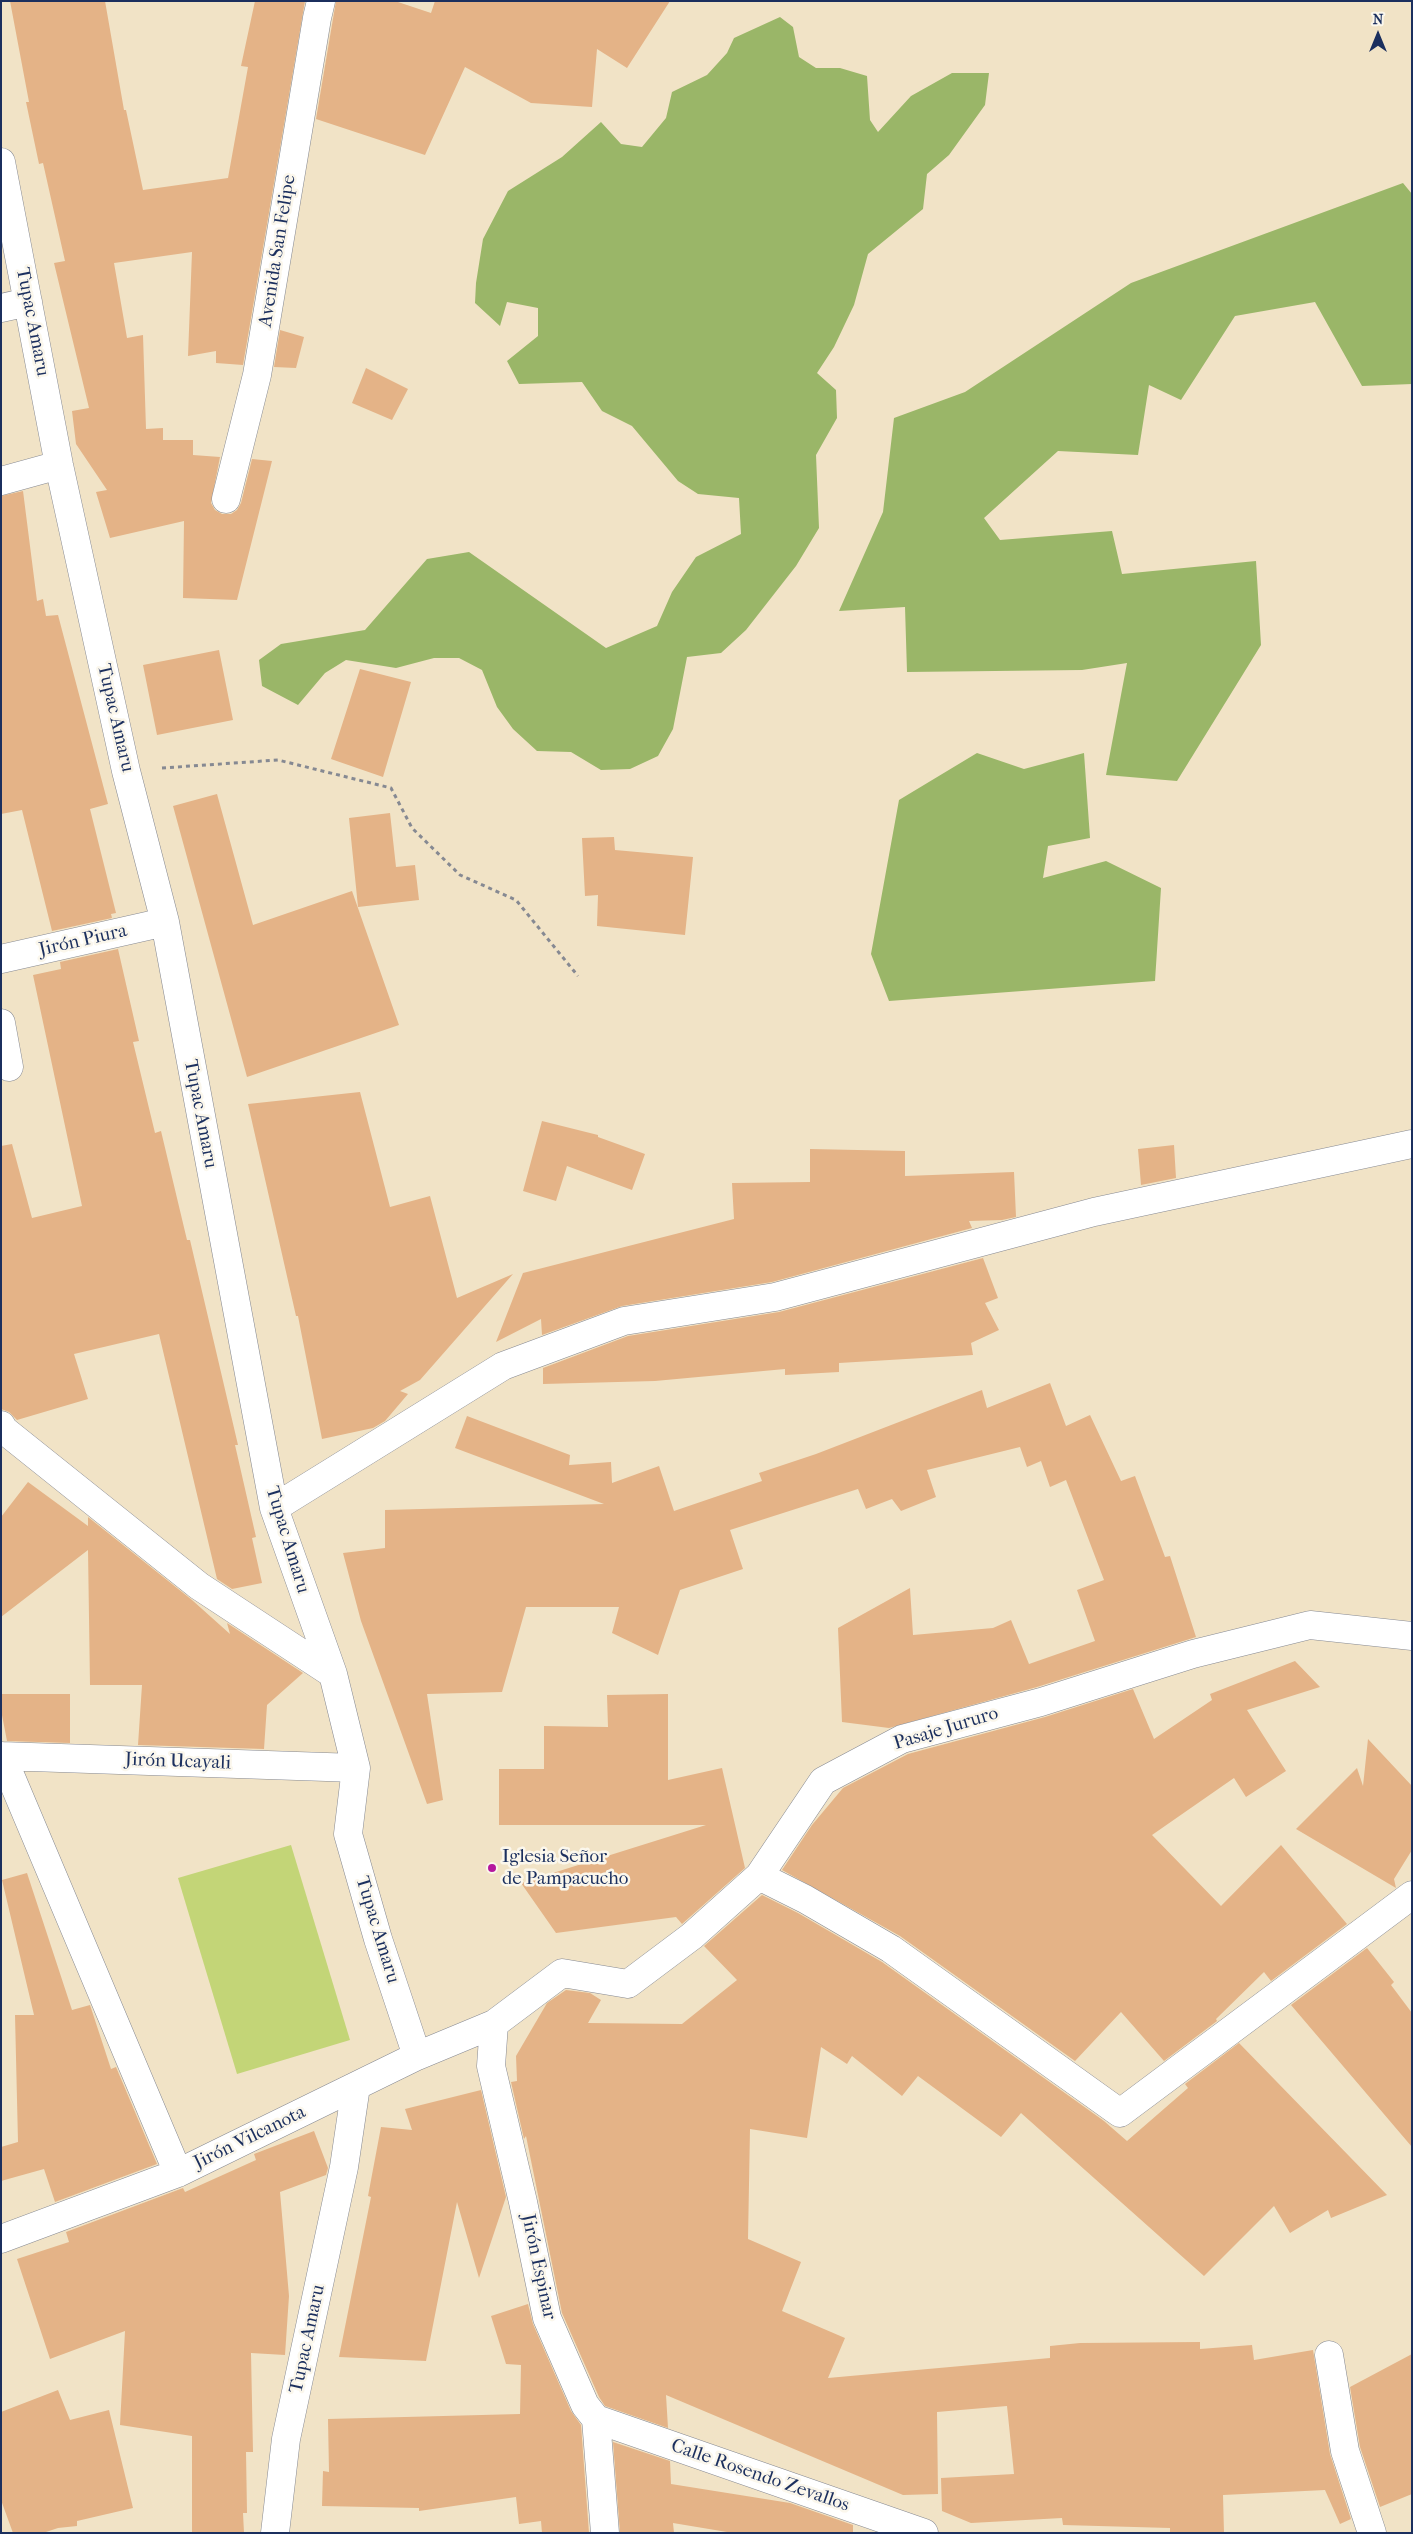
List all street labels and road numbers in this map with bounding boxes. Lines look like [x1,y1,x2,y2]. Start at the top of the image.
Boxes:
street label: Avenida San Felipe [255,173,301,329]
street label: Tupac Amaru [10,266,54,378]
street label: Tupac Amaru [91,662,139,774]
street label: Jirón Piura [37,920,129,962]
street label: Tupac Amaru [178,1058,222,1170]
street label: Tupac Amaru [260,1484,314,1596]
street label: Pasaje Jururo [891,1702,1001,1756]
street label: Jirón Ucayali [125,1749,231,1775]
street label: Tupac Amaru [350,1874,404,1986]
street label: Jirón Vilcanota [190,2101,310,2175]
street label: Jirón Espinar [516,2212,560,2322]
street label: Tupac Amaru [285,2283,331,2395]
street label: Calle Rosendo Zevallos [668,2435,852,2517]

